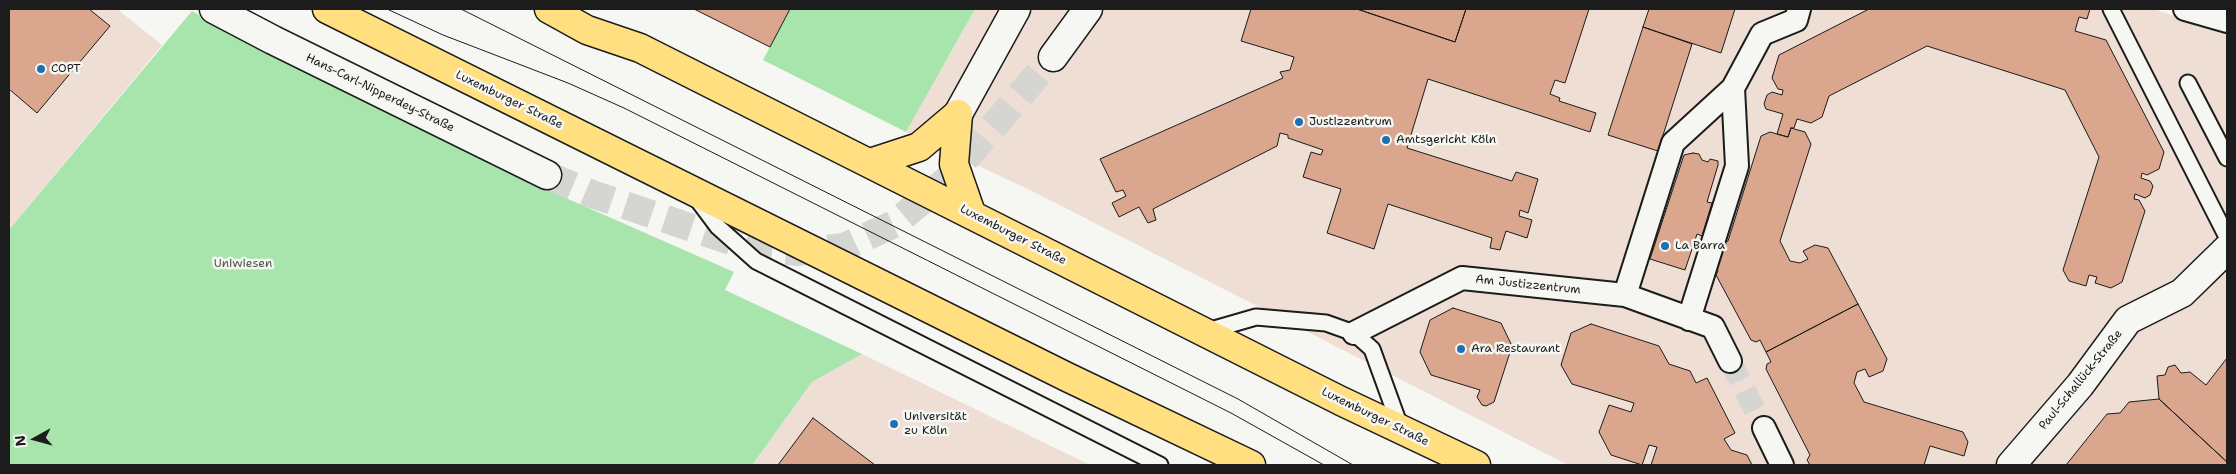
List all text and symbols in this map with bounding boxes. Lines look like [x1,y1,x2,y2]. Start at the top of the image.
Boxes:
street label: Hans-Carl-Nipperdey-Straße [303,51,457,135]
place label: COPT [51,62,81,76]
marker: COPT [35,63,47,75]
street label: Luxemburger Straße [453,68,565,132]
place label: Justizzentrum [1309,115,1392,129]
marker: Justizzentrum [1293,116,1305,128]
place label: Amtsgericht Köln [1396,133,1496,147]
marker: Amtsgericht Köln [1380,134,1392,146]
street label: Luxemburger Straße [957,202,1069,268]
place label: La Barra [1675,239,1725,253]
marker: La Barra [1659,240,1671,252]
park label: Uniwiesen [214,257,272,271]
street label: Am Justizzentrum [1475,272,1581,298]
street label: Paul-Schallück-Straße [2036,327,2126,433]
place label: Ara Restaurant [1471,342,1560,356]
marker: Ara Restaurant [1455,343,1467,355]
street label: Luxemburger Straße [1319,385,1431,449]
place label: Universität zu Köln [904,410,967,438]
north arrow [10,414,60,464]
marker: Universität zu Köln [888,418,900,430]
text: N [11,434,30,447]

